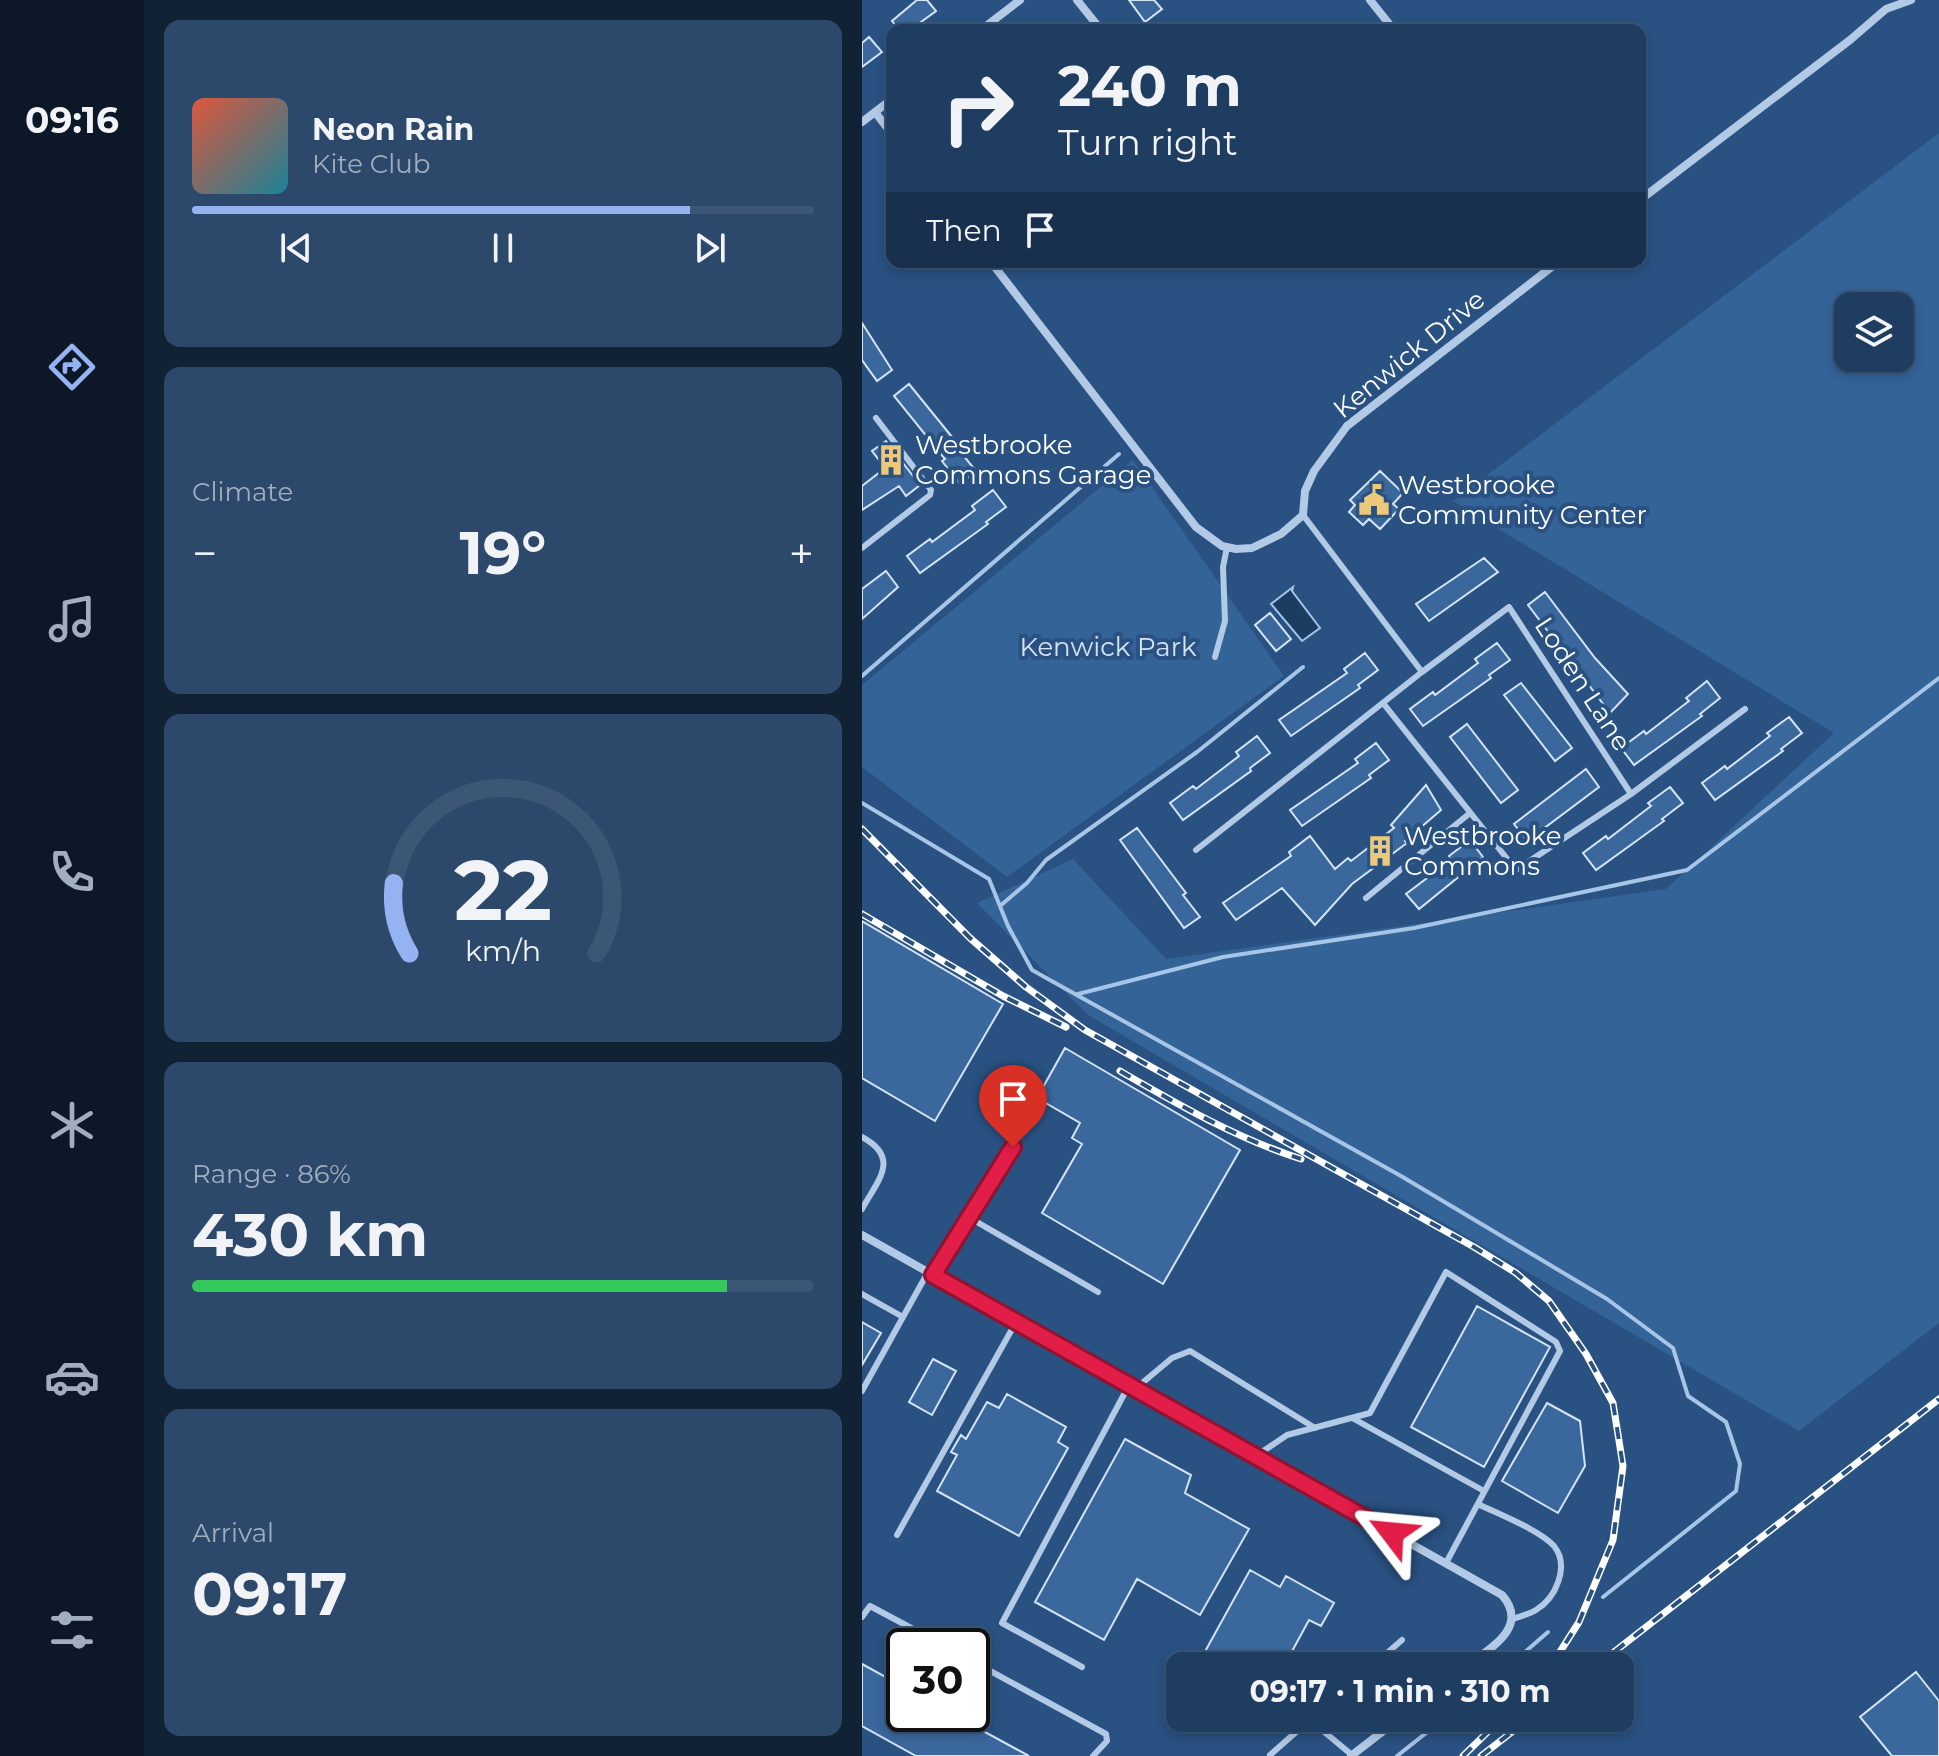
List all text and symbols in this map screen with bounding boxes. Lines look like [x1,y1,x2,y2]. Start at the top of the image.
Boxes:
text: 240 m [1058,52,1242,120]
icon: right [926,56,1030,160]
text: 09:16 [25,98,119,142]
text: Neon Rain [312,111,474,148]
text: Turn right [1058,120,1238,164]
text: Kite Club [312,148,430,180]
icon: arrive [1018,208,1062,252]
text: Then [926,212,1002,249]
icon: previous [274,226,318,270]
icon: pause [481,226,525,270]
icon: next [688,226,732,270]
street label: Kenwick Drive [1327,283,1491,425]
map controls [1834,292,1914,372]
button: layers [1834,292,1914,372]
icon: directions [44,339,100,395]
place label: Westbrooke Commons Garage [915,429,1151,491]
building icon: Westbrooke Commons Garage [874,443,908,477]
place label: Westbrooke Community Center [1398,469,1647,531]
text: Climate [192,476,293,508]
public building icon: Westbrooke Community Center [1357,483,1391,517]
text: 19° [460,516,546,589]
text: − [192,526,217,580]
text: + [789,526,814,580]
icon: music [44,591,100,647]
street label: Loden Lane [1528,611,1638,757]
park label: Kenwick Park [1020,631,1197,663]
place label: Westbrooke Commons [1404,820,1561,882]
building icon: Westbrooke Commons [1363,834,1397,868]
text: 22 [454,839,552,941]
icon: phone [44,844,100,900]
text: km/h [465,933,541,968]
pin [979,1065,1047,1147]
icon: arrive [991,1077,1035,1121]
icon: climate [44,1097,100,1153]
text: Range · 86% [192,1158,351,1190]
text: 430 km [192,1198,428,1271]
icon: car [44,1349,100,1405]
position arrow [1350,1491,1434,1575]
text: Arrival [192,1517,274,1549]
text: 09:17 [192,1557,347,1630]
icon: filters [44,1602,100,1658]
speed limit sign: 30 [886,1628,990,1732]
text: 09:17 · 1 min · 310 m [1249,1673,1551,1710]

